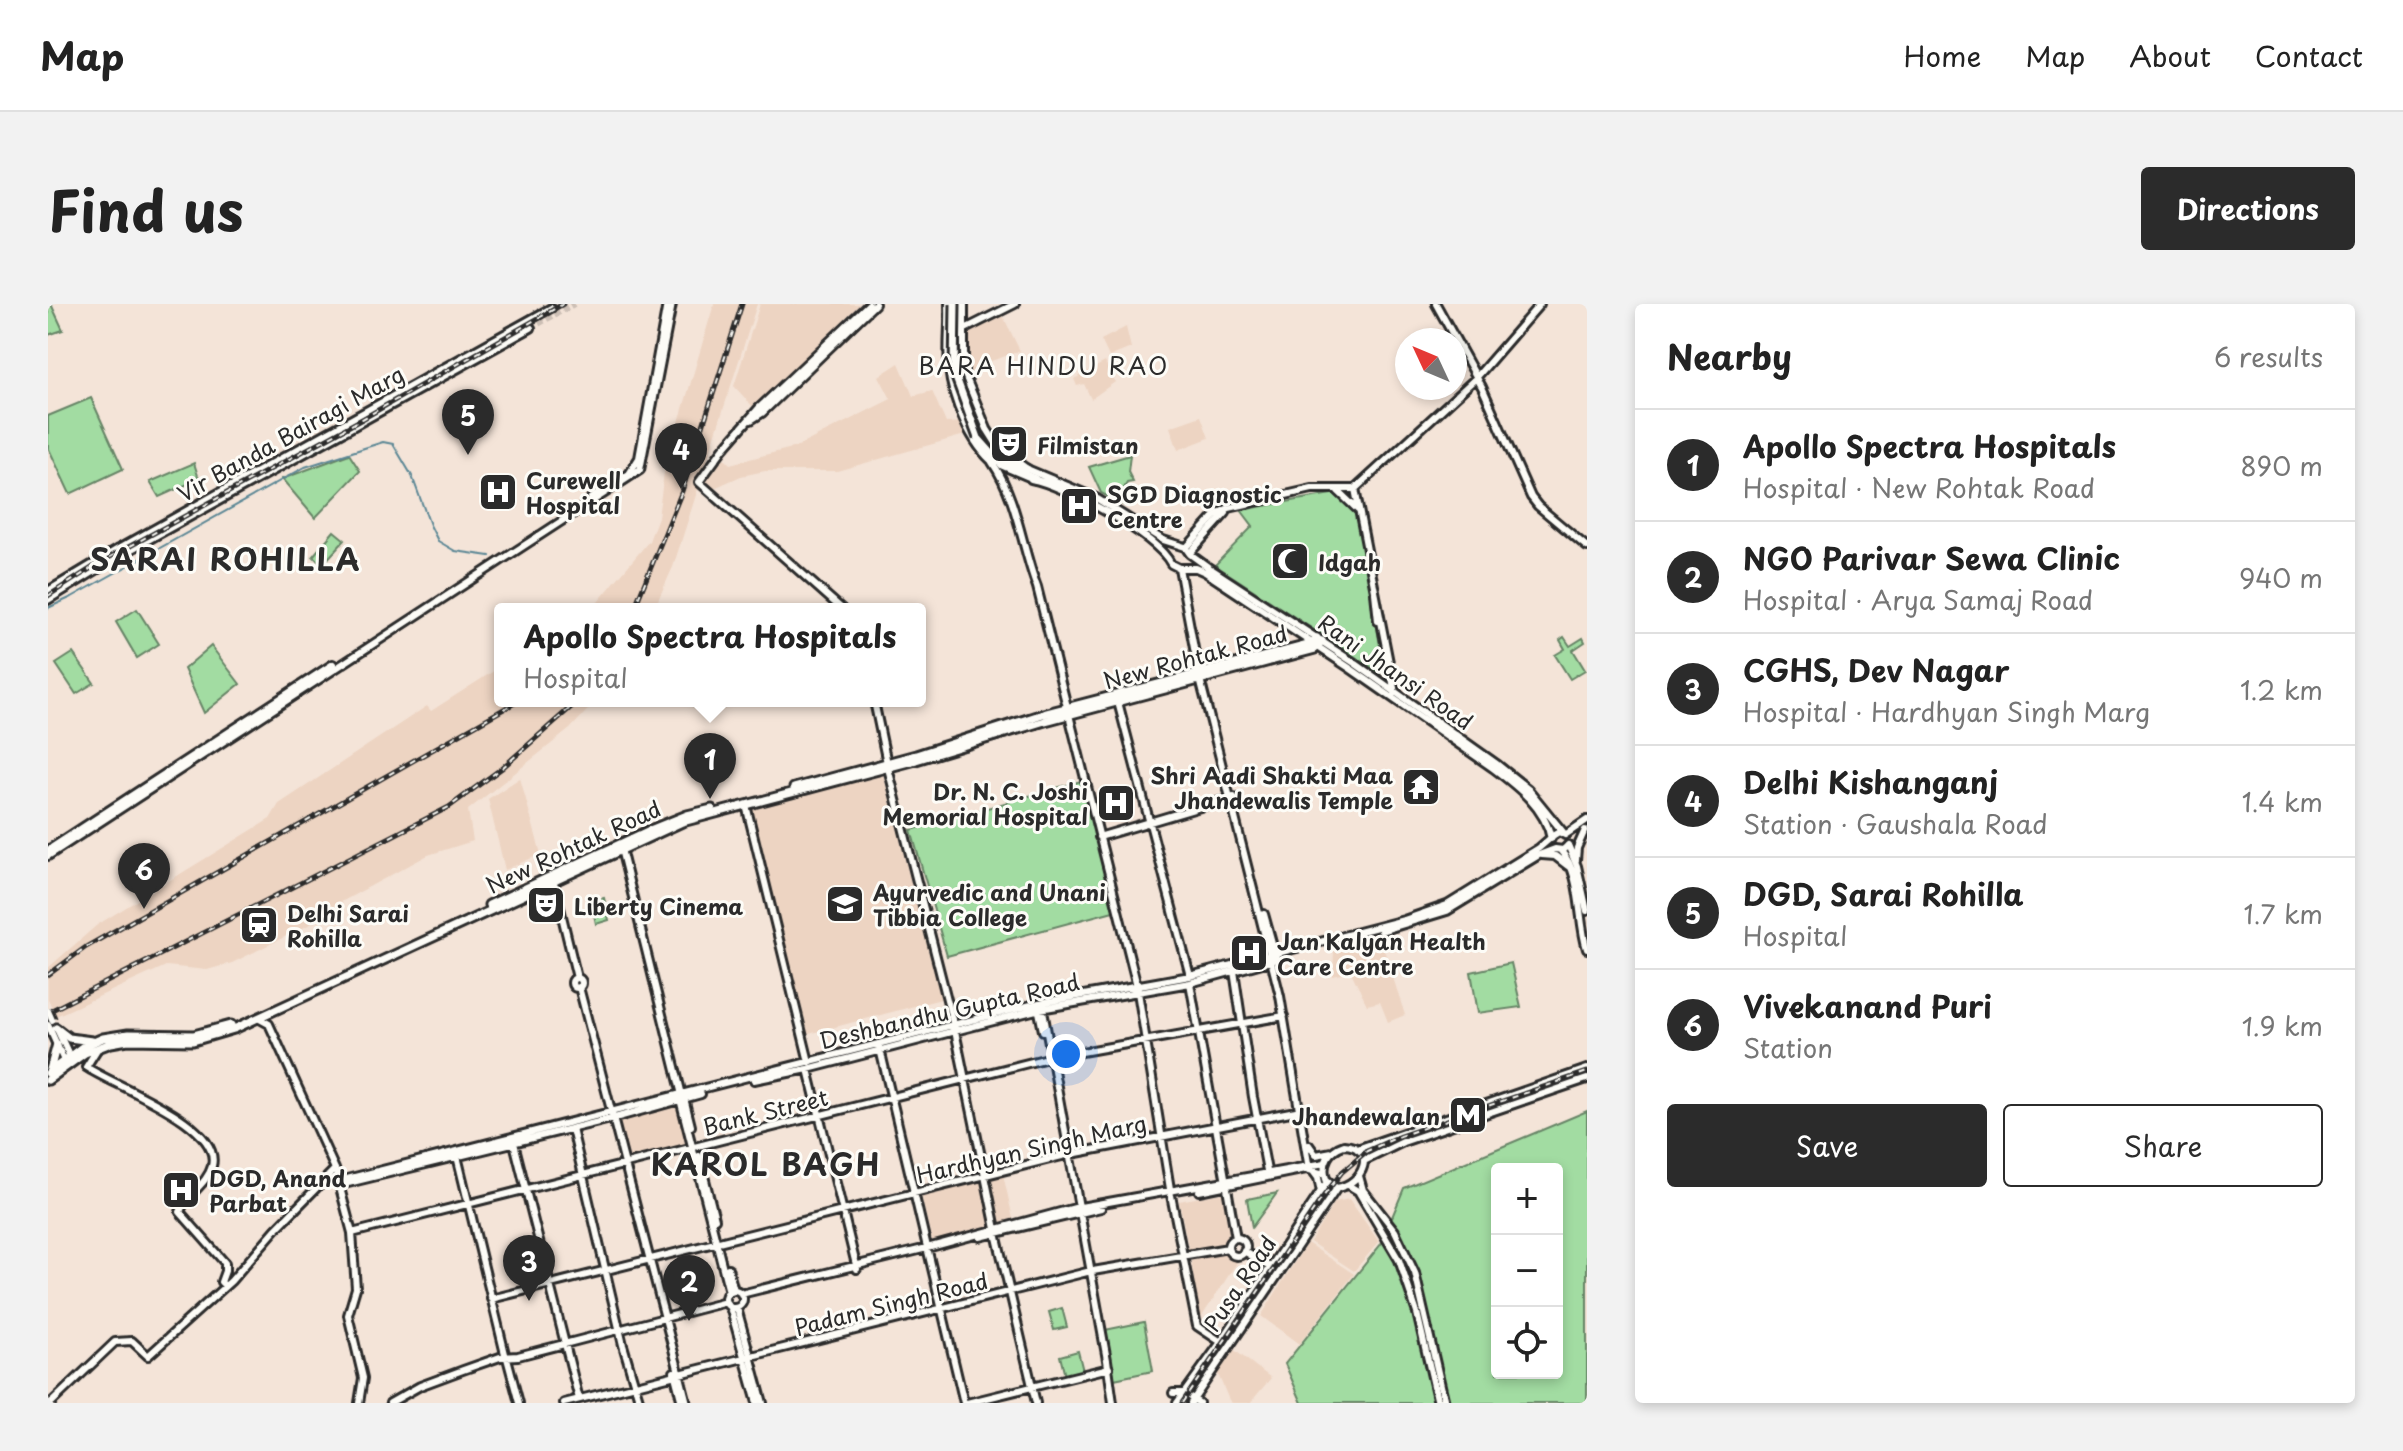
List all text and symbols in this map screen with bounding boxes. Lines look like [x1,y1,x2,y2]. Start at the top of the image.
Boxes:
text: Map [40,27,124,84]
text: Home [1903,34,1981,77]
text: Map [2025,34,2085,77]
text: About [2129,34,2211,77]
text: Contact [2255,34,2363,77]
text: Find us [48,166,244,251]
button: Directions [2141,167,2355,250]
north arrow [1395,328,1467,400]
text: Nearby [1667,330,1792,382]
text: 6 results [2214,337,2323,376]
district label: BARA HINDU RAO [919,347,1169,383]
street label: Vir Banda Bairagi Marg [171,357,409,509]
pin: 5 [442,389,494,455]
pin: 4 [655,423,707,489]
theatre icon: Filmistan [988,423,1030,465]
text: Apollo Spectra Hospitals [1743,423,2116,468]
place label: Filmistan [1037,428,1139,461]
text: 1 [1687,446,1699,485]
text: 890 m [2241,446,2323,485]
place label: Curewell Hospital [526,463,621,521]
text: Hospital · New Rohtak Road [1743,468,2095,507]
hospital icon: Curewell Hospital [477,471,519,513]
place label: SGD Diagnostic Centre [1107,477,1282,535]
hospital icon: SGD Diagnostic Centre [1058,485,1100,527]
text: NGO Parivar Sewa Clinic [1743,535,2120,580]
district label: SARAI ROHILLA [90,536,362,581]
mosque icon: Idgah [1269,540,1311,582]
place label: Idgah [1318,545,1381,578]
text: 2 [1684,558,1702,597]
text: 940 m [2239,558,2323,597]
text: Hospital · Arya Samaj Road [1743,580,2093,619]
popup [494,603,926,707]
street label: Rani Jhansi Road [1312,605,1480,737]
text: Apollo Spectra Hospitals [523,613,897,658]
street label: New Rohtak Road [1099,616,1291,696]
text: CGHS, Dev Nagar [1743,647,2009,692]
text: Hospital [523,658,628,697]
text: 3 [1684,670,1702,709]
text: 1.2 km [2240,670,2323,709]
text: Hospital · Hardhyan Singh Marg [1743,692,2150,731]
pin: 1 [684,733,736,799]
place label: Shri Aadi Shakti Maa Jhandewalis Temple [1151,758,1394,816]
text: Delhi Kishanganj [1743,759,1998,804]
temple icon: Shri Aadi Shakti Maa Jhandewalis Temple [1400,766,1442,808]
place label: Dr. N. C. Joshi Memorial Hospital [883,774,1088,832]
hospital icon: Dr. N. C. Joshi Memorial Hospital [1095,782,1137,824]
text: 4 [1684,782,1702,821]
text: 1.4 km [2242,782,2323,821]
street label: New Rohtak Road [480,791,666,901]
text: Station · Gaushala Road [1743,804,2048,843]
pin: 6 [118,843,170,909]
text: DGD, Sarai Rohilla [1743,871,2023,916]
place label: Ayurvedic and Unani Tibbia College [872,875,1106,933]
school or university icon: Ayurvedic and Unani Tibbia College [824,883,866,925]
theatre icon: Liberty Cinema [525,884,567,926]
place label: Liberty Cinema [574,889,743,922]
text: 5 [1685,894,1701,933]
text: 1.7 km [2244,894,2323,933]
place label: Delhi Sarai Rohilla [287,896,409,954]
station icon: Delhi Sarai Rohilla [238,904,280,946]
text: Hospital [1743,916,1847,955]
place label: Jan Kalyan Health Care Centre [1277,924,1486,982]
hospital icon: Jan Kalyan Health Care Centre [1228,932,1270,974]
street label: Deshbandhu Gupta Road [816,964,1082,1056]
text: Vivekanand Puri [1743,983,1992,1028]
text: 6 [1684,1006,1702,1045]
text: 1.9 km [2242,1006,2323,1045]
text: Station [1743,1028,1833,1067]
your location [1046,1034,1086,1074]
street label: Bank Street [699,1080,831,1142]
metro station icon: Jhandewalan [1447,1094,1489,1136]
place label: Jhandewalan [1292,1099,1440,1132]
button: Save [1667,1104,1987,1187]
button: Share [2003,1104,2323,1187]
street label: Hardhyan Singh Marg [913,1105,1149,1191]
district label: KAROL BAGH [651,1141,881,1186]
place label: DGD, Anand Parbat [209,1161,347,1219]
map controls [1491,1163,1563,1379]
button: + [1491,1163,1563,1235]
hospital icon: DGD, Anand Parbat [160,1169,202,1211]
street label: Pusa Road [1195,1228,1283,1338]
pin: 3 [503,1235,555,1301]
button: − [1491,1235,1563,1307]
pin: 2 [663,1255,715,1321]
street label: Padam Singh Road [791,1263,991,1343]
button: locate [1491,1307,1563,1379]

